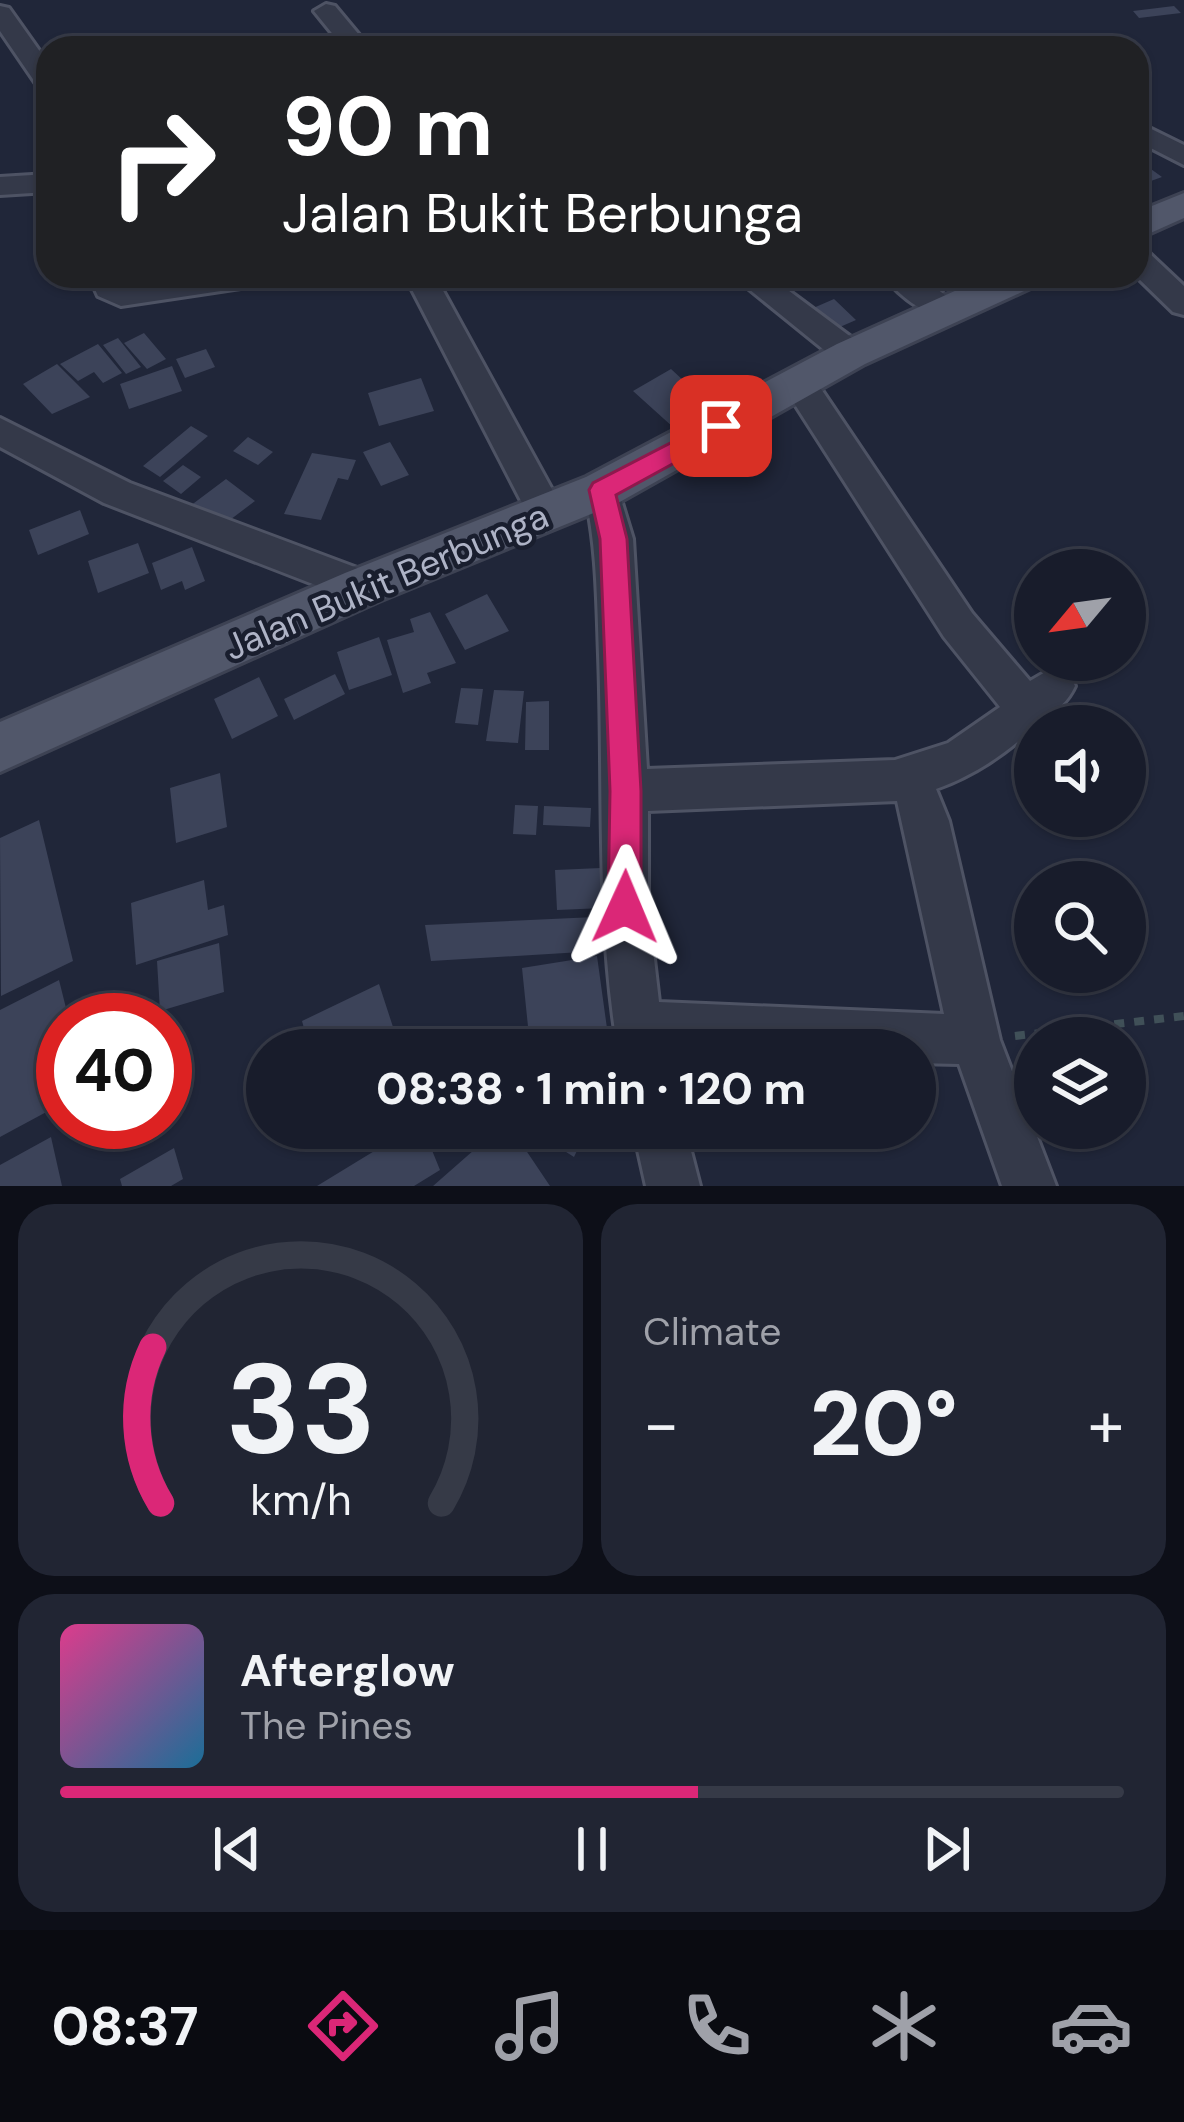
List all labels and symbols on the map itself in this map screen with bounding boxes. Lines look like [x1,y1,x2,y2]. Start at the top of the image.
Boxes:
pin [670,375,772,477]
street label: Jalan Bukit Berbunga [217,492,555,671]
north arrow [1014,549,1146,681]
position arrow [562,844,688,970]
speed limit sign: 40 [36,993,192,1149]

